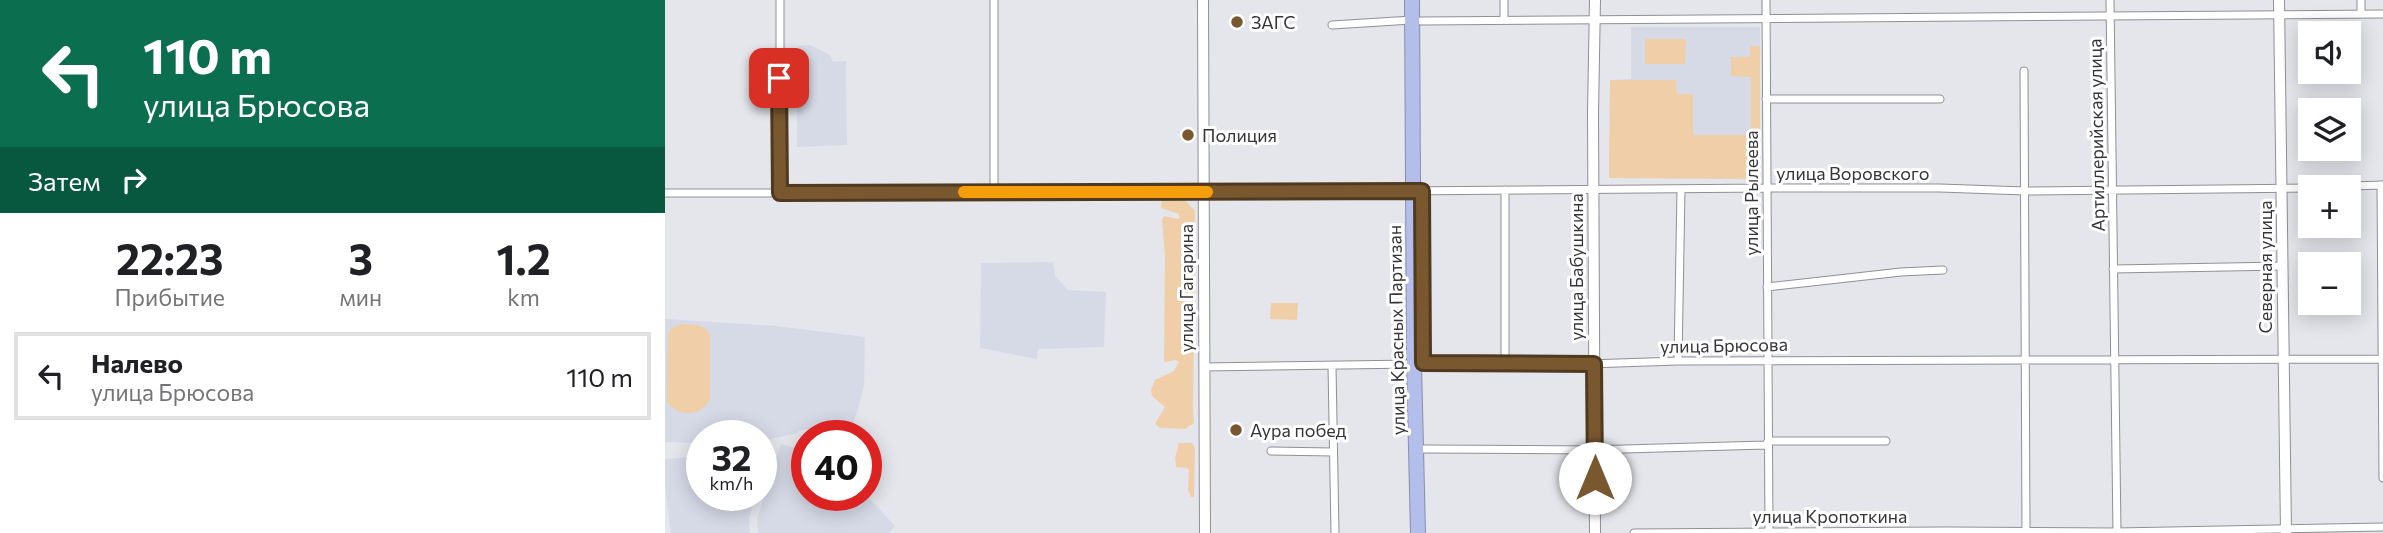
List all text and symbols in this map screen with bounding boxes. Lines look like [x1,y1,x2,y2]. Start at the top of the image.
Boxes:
place label: ЗАГС [1251,11,1296,33]
marker: ЗАГС [1229,14,1245,30]
map controls [2298,21,2361,315]
button: sound [2298,21,2361,84]
text: 110 m [143,24,272,84]
icon: left [28,28,119,119]
street label: Артиллерийская улица [2083,38,2109,232]
pin [749,48,809,108]
icon: arrive [760,59,798,97]
text: улица Брюсова [143,84,370,124]
button: layers [2298,98,2361,161]
place label: Полиция [1202,124,1277,146]
marker: Полиция [1180,127,1196,143]
street label: улица Рылеева [1740,130,1762,256]
icon: right [115,161,153,199]
street label: улица Воровского [1776,162,1930,184]
text: Затем [28,165,101,196]
button: + [2298,175,2361,238]
street label: улица Бабушкина [1565,193,1587,341]
street label: Северная улица [2254,200,2276,334]
street label: улица Гагарина [1175,224,1197,352]
street label: улица Красных Партизан [1383,225,1409,435]
text: 22:23 [116,232,223,284]
text: 3 [349,232,373,284]
text: 1.2 [497,232,551,284]
button: − [2298,252,2361,315]
text: Прибытие [114,283,225,311]
text: мин [339,283,382,311]
text: km [507,283,540,311]
street label: улица Брюсова [1660,333,1788,357]
text: Налево [91,347,183,378]
icon: left [32,357,70,395]
text: 110 m [566,361,633,392]
text: улица Брюсова [91,378,254,406]
place label: Аура побед [1250,419,1347,441]
speed limit sign: 40 [791,420,882,511]
marker: Аура побед [1228,422,1244,438]
text: 32 [711,435,752,478]
position arrow [1558,441,1632,515]
text: km/h [710,472,753,494]
street label: улица Кропоткина [1753,505,1907,527]

